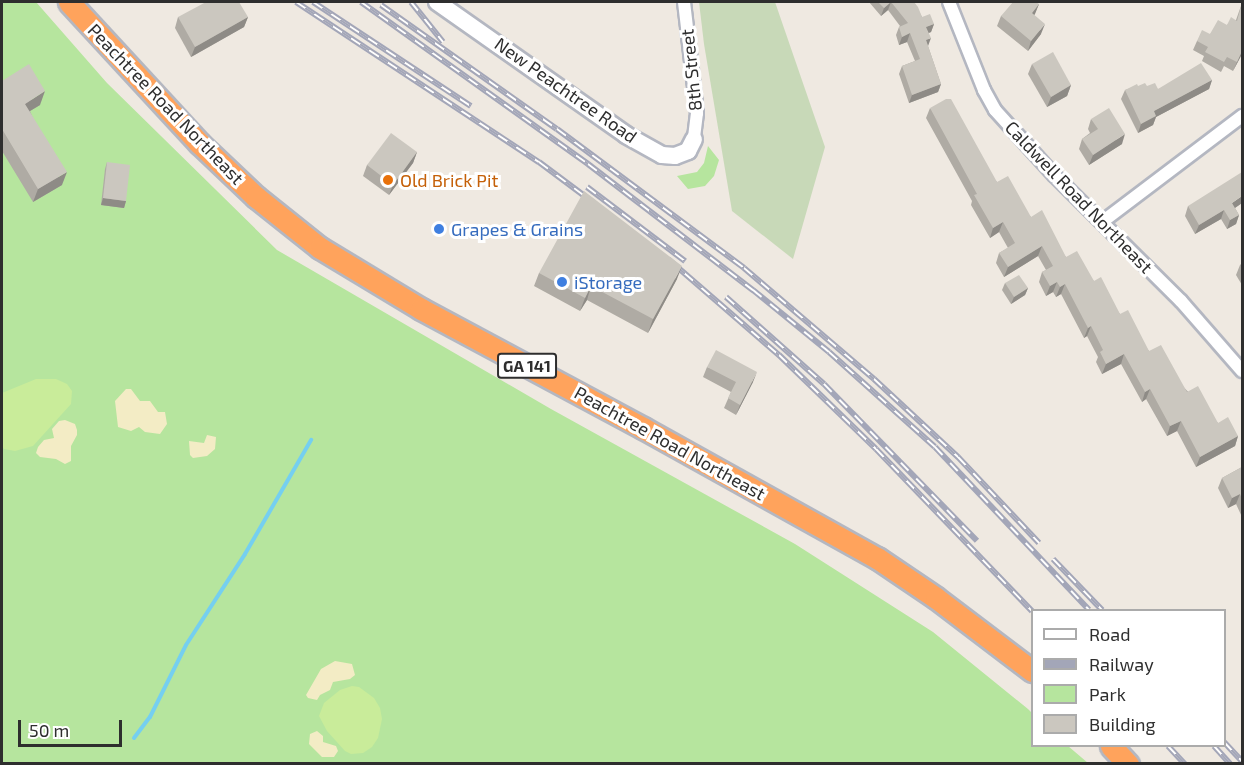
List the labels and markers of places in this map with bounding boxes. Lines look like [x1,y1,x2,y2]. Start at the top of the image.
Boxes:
place label: Old Brick Pit [400,169,498,191]
marker: Old Brick Pit [381,173,395,187]
place label: Grapes & Grains [451,218,583,240]
marker: Grapes & Grains [432,222,446,236]
place label: iStorage [574,271,642,293]
marker: iStorage [555,275,569,289]

